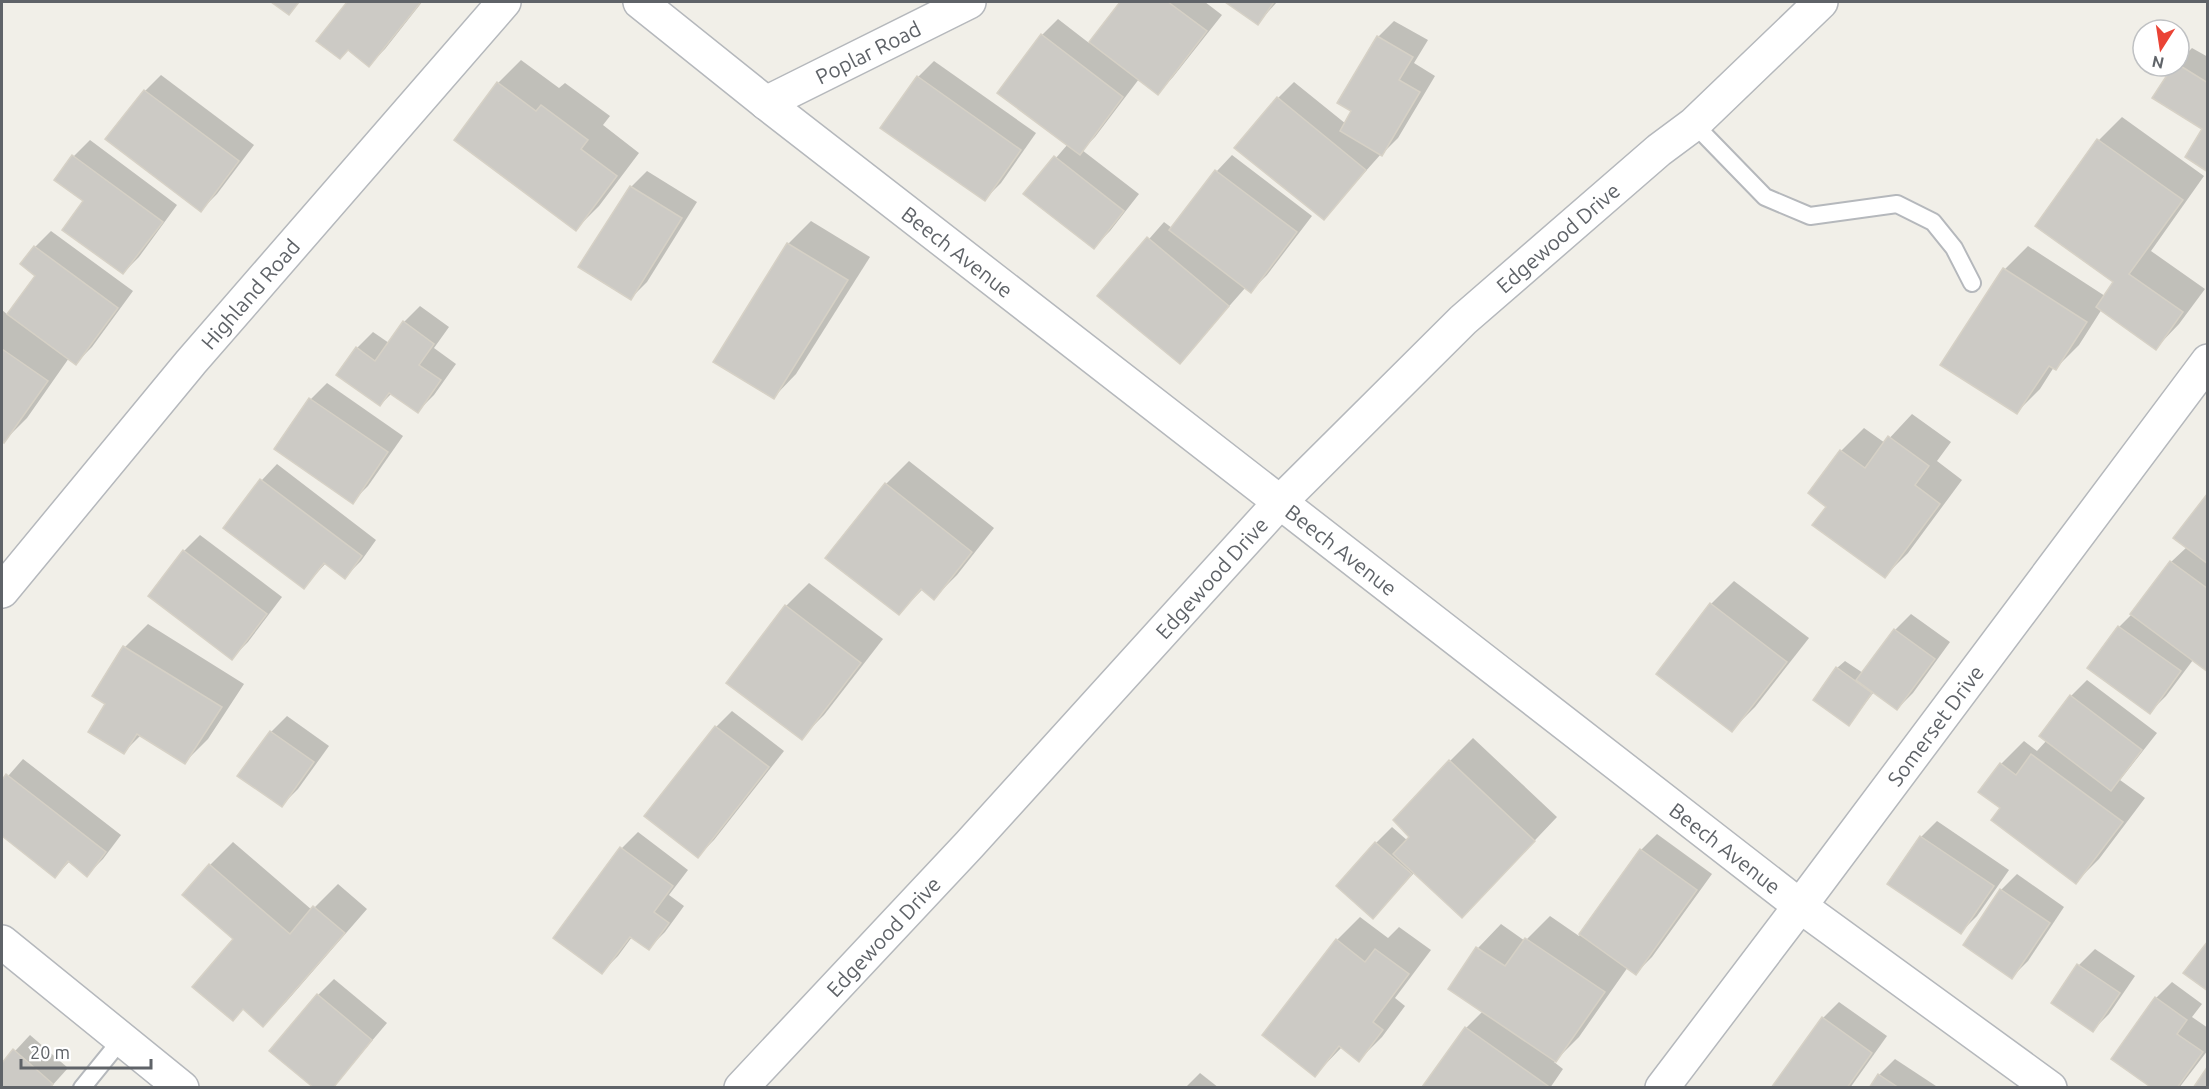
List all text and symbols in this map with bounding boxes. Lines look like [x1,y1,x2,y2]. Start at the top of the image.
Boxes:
street label: Poplar Road [811,16,925,88]
north arrow [2131,18,2191,78]
text: N [2150,53,2166,73]
street label: Edgewood Drive [1491,178,1624,298]
street label: Beech Avenue [897,201,1018,302]
street label: Highland Road [196,234,304,354]
street label: Beech Avenue [1281,499,1402,600]
street label: Edgewood Drive [1150,512,1272,643]
street label: Somerset Drive [1882,660,1988,790]
street label: Beech Avenue [1665,797,1785,898]
street label: Edgewood Drive [821,872,945,1001]
scale bar [21,1032,152,1070]
text: 20 m [30,1042,70,1062]

